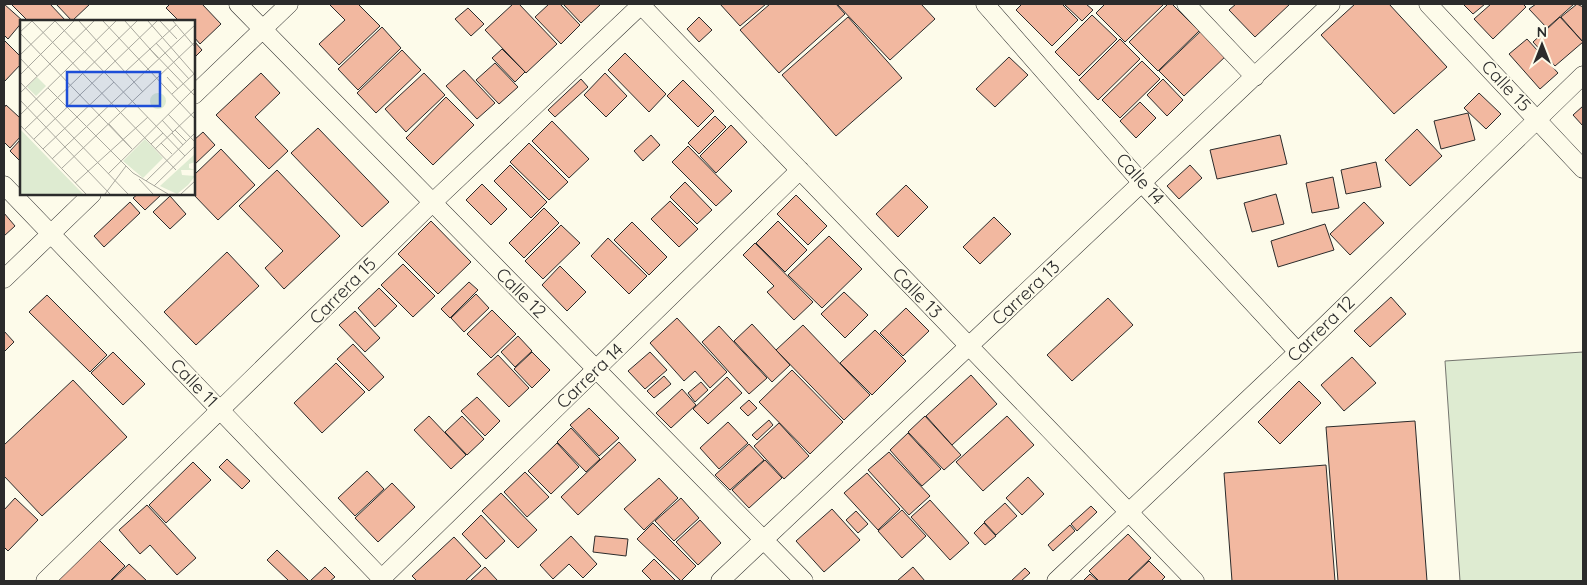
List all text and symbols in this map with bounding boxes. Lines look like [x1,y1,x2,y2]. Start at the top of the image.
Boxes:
inset map [20,20,195,195]
north arrow [1517,20,1567,70]
text: N [1537,23,1547,41]
street label: Calle 15 [1477,55,1536,116]
street label: Calle 14 [1111,148,1170,209]
street label: Carrera 15 [304,252,381,329]
street label: Carrera 13 [987,255,1065,330]
street label: Calle 12 [491,262,552,323]
street label: Calle 13 [888,262,947,323]
street label: Carrera 12 [1282,291,1359,367]
street label: Carrera 14 [551,338,628,413]
street label: Calle 11 [166,353,223,412]

